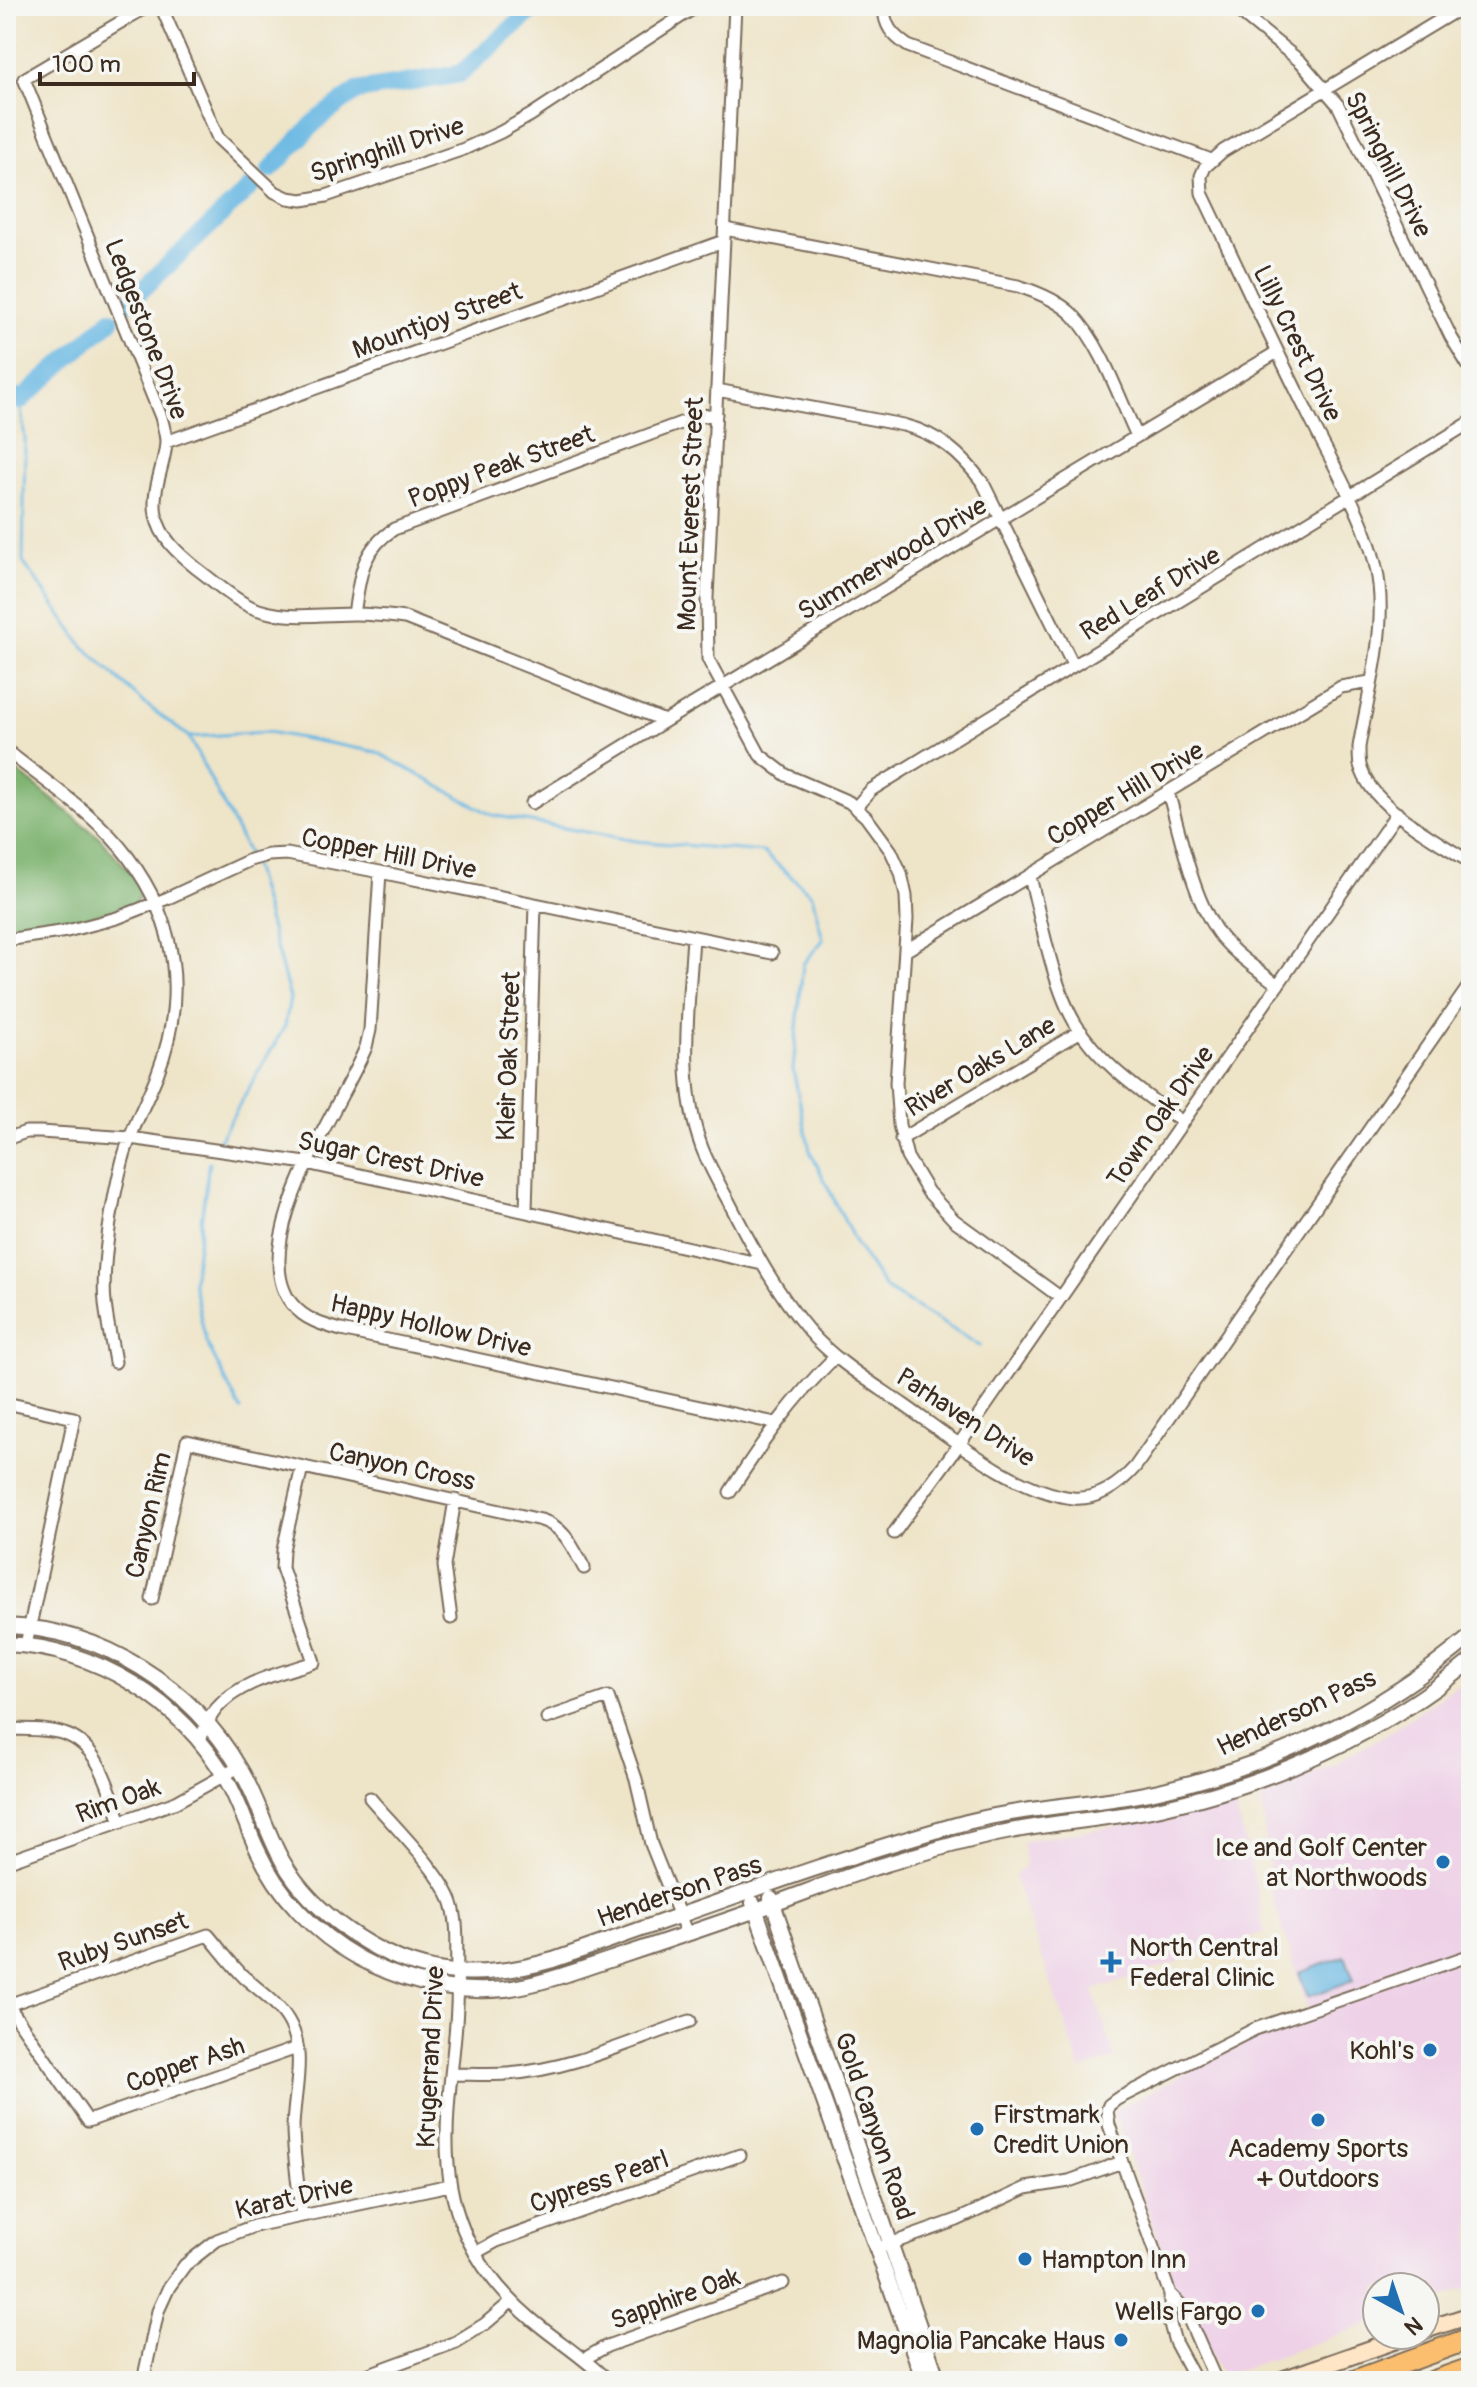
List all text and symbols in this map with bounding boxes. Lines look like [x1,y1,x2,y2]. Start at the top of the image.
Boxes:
scale bar [40,36,194,86]
text: 100 m [52,50,121,79]
street label: Springhill Drive [1338,86,1439,243]
street label: Springhill Drive [306,110,468,190]
street label: Ledgestone Drive [97,235,195,424]
street label: Lilly Crest Drive [1246,260,1349,427]
street label: Mountjoy Street [348,275,527,366]
street label: Mount Everest Street [671,396,711,632]
street label: Poppy Peak Street [404,418,599,516]
street label: Summerwood Drive [792,490,993,628]
street label: Red Leaf Drive [1075,539,1226,648]
street label: Copper Hill Drive [1041,734,1210,853]
street label: Copper Hill Drive [299,821,479,887]
street label: Kleir Oak Street [490,970,528,1141]
street label: River Oaks Lane [899,1009,1062,1124]
street label: Town Oak Drive [1100,1039,1221,1194]
street label: Sugar Crest Drive [295,1125,487,1195]
street label: Happy Hollow Drive [327,1287,534,1365]
street label: Parhaven Drive [890,1361,1041,1475]
street label: Canyon Cross [326,1436,478,1498]
street label: Canyon Rim [119,1449,179,1582]
street label: Henderson Pass [1212,1662,1381,1764]
street label: Rim Oak [72,1771,165,1831]
place label: Ice and Golf Center at Northwoods [1215,1832,1428,1894]
street label: Henderson Pass [593,1849,766,1935]
marker: Ice and Golf Center at Northwoods [1434,1853,1452,1871]
street label: Ruby Sunset [54,1905,193,1979]
place label: North Central Federal Clinic [1129,1932,1279,1994]
marker: North Central Federal Clinic [1100,1951,1122,1973]
street label: Krugerrand Drive [410,1965,452,2149]
street label: Gold Canyon Road [827,2028,921,2224]
street label: Copper Ash [122,2030,249,2100]
place label: Kohl's [1349,2035,1414,2067]
marker: Kohl's [1421,2041,1439,2059]
place label: Firstmark Credit Union [993,2099,1129,2161]
marker: Academy Sports + Outdoors [1309,2111,1327,2129]
marker: Firstmark Credit Union [968,2120,986,2138]
place label: Academy Sports + Outdoors [1228,2133,1409,2195]
street label: Cypress Pearl [526,2143,673,2221]
street label: Karat Drive [232,2169,356,2227]
place label: Hampton Inn [1041,2244,1186,2276]
marker: Hampton Inn [1016,2250,1034,2268]
street label: Sapphire Oak [606,2261,745,2337]
north arrow [1361,2271,1441,2351]
place label: Wells Fargo [1115,2296,1242,2328]
marker: Wells Fargo [1249,2302,1267,2320]
text: N [1398,2310,1428,2341]
place label: Magnolia Pancake Haus [857,2325,1105,2357]
marker: Magnolia Pancake Haus [1112,2331,1130,2349]

